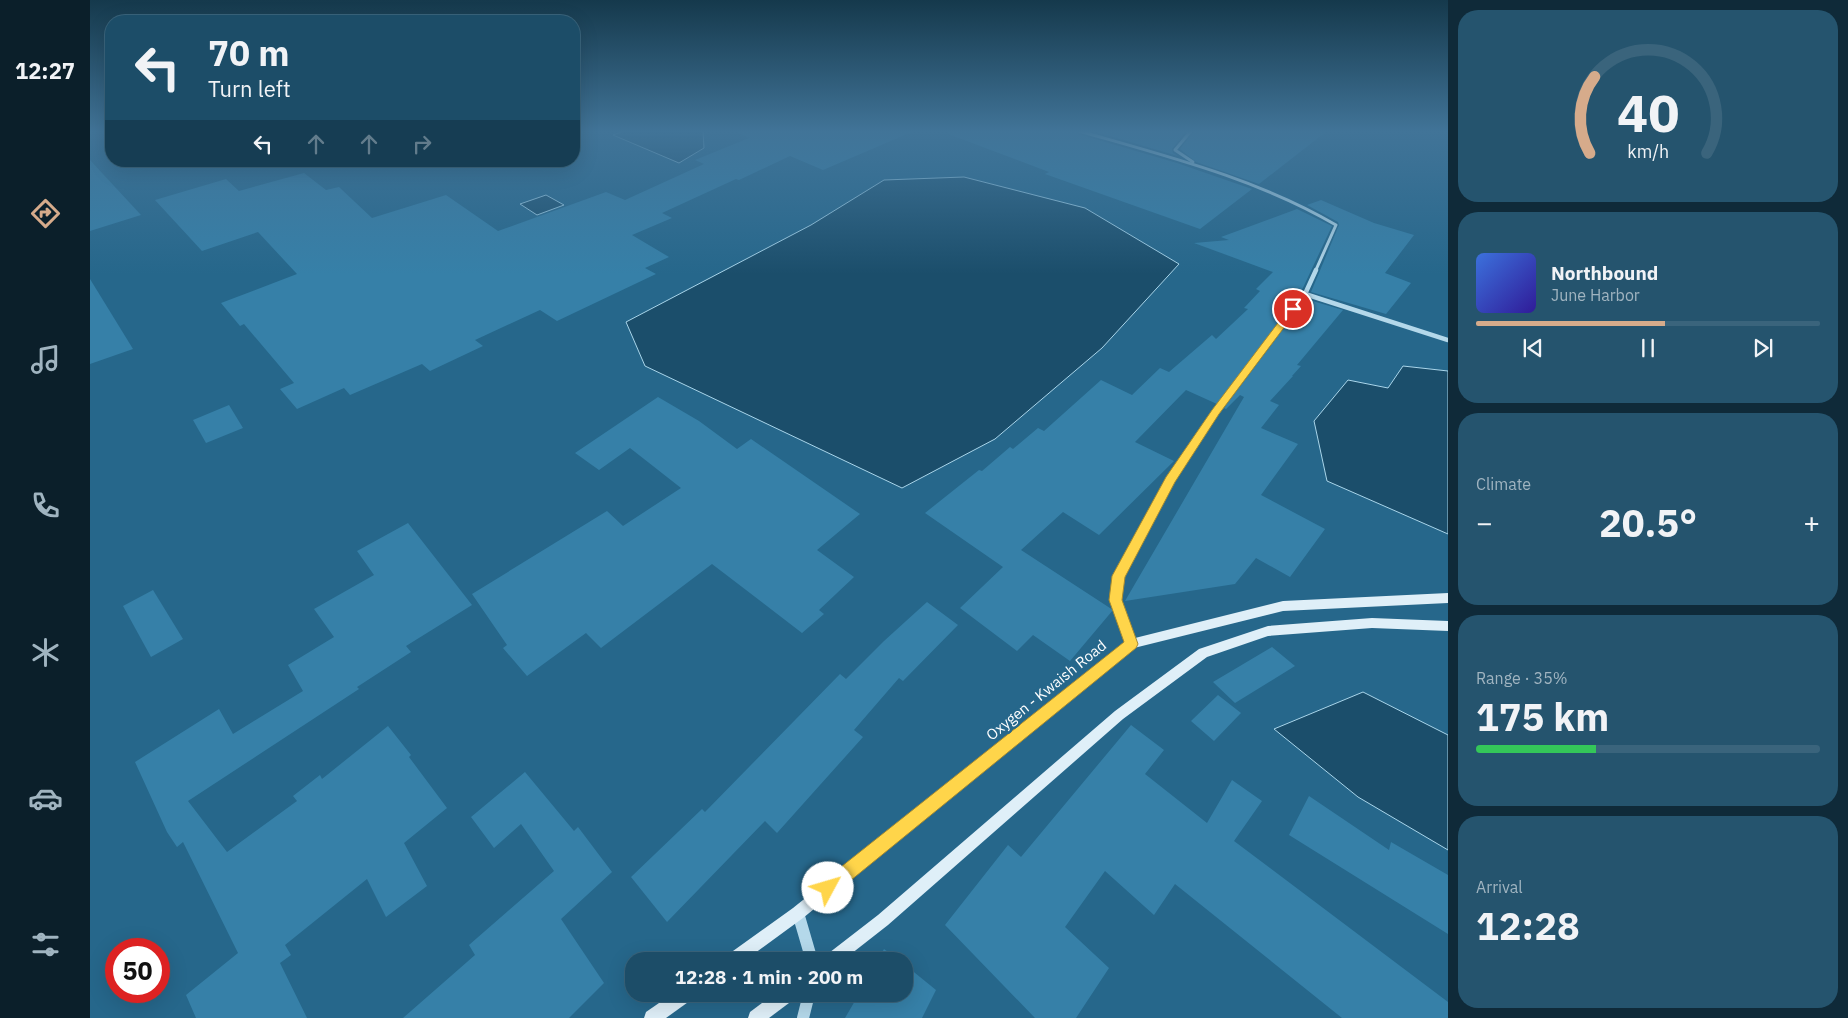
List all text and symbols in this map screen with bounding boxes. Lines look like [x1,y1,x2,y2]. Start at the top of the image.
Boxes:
text: 70 m [208,30,290,76]
icon: left [125,35,190,100]
text: 12:27 [15,56,75,85]
text: Turn left [208,74,291,103]
text: 40 [1617,79,1679,146]
icon: left [249,130,277,158]
icon: ahead [302,130,330,158]
icon: ahead [355,130,383,158]
icon: right [408,130,436,158]
text: km/h [1627,140,1669,163]
icon: directions [28,196,63,231]
text: Northbound [1551,261,1658,285]
text: June Harbor [1551,285,1640,305]
pin [1272,288,1314,330]
icon: arrive [1279,295,1307,323]
icon: previous [1519,334,1547,362]
icon: pause [1634,334,1662,362]
icon: next [1749,334,1777,362]
icon: music [28,342,63,377]
text: Climate [1476,474,1531,494]
icon: phone [28,488,63,523]
text: 20.5° [1599,498,1697,547]
text: − [1476,504,1493,541]
text: + [1803,504,1820,541]
icon: climate [28,635,63,670]
street label: Oxygen - Kwaish Road [982,636,1110,744]
text: Range · 35% [1476,668,1568,688]
text: 175 km [1476,692,1609,741]
icon: car [28,781,63,816]
position arrow [801,861,853,913]
text: Arrival [1476,877,1523,897]
text: 12:28 [1476,901,1580,950]
icon: filters [28,927,63,962]
speed limit sign: 50 [105,938,170,1003]
text: 12:28 · 1 min · 200 m [675,965,863,989]

